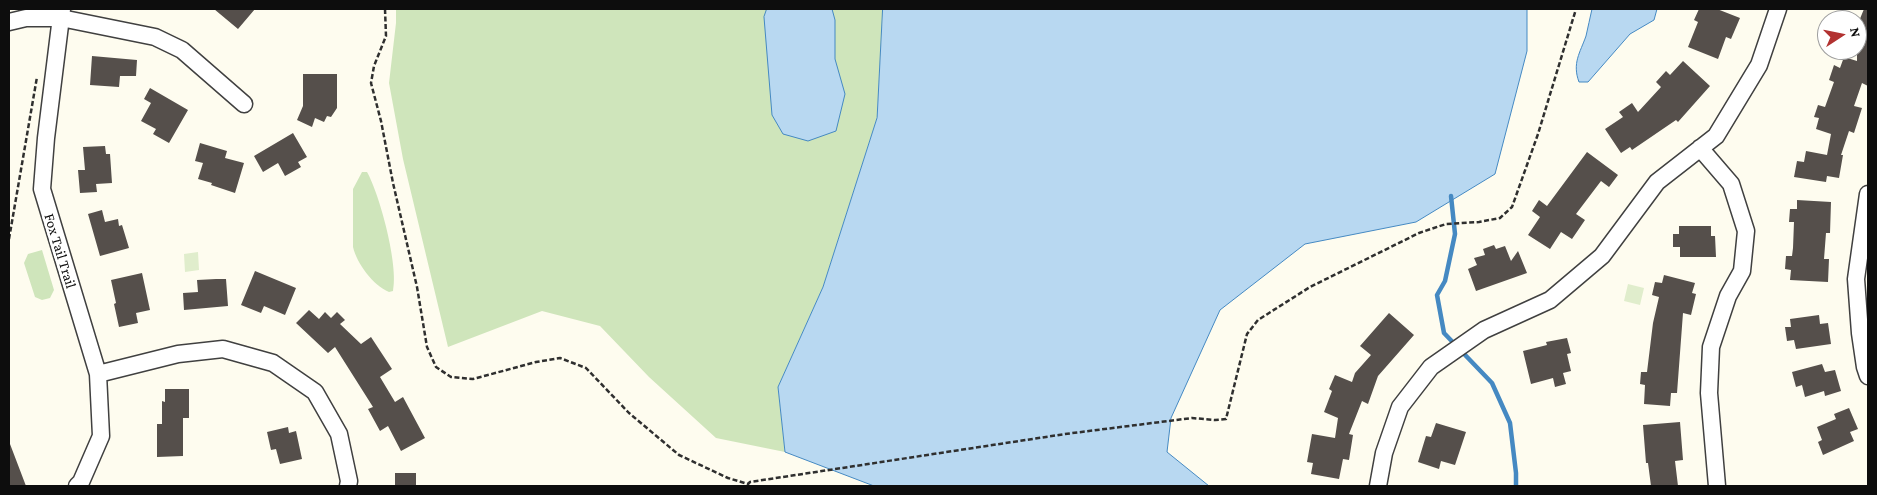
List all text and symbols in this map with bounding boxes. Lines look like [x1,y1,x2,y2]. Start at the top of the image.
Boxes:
north arrow [1817,10,1867,60]
text: N [1847,26,1865,39]
street label: Fox Tail Trail [40,211,80,291]

